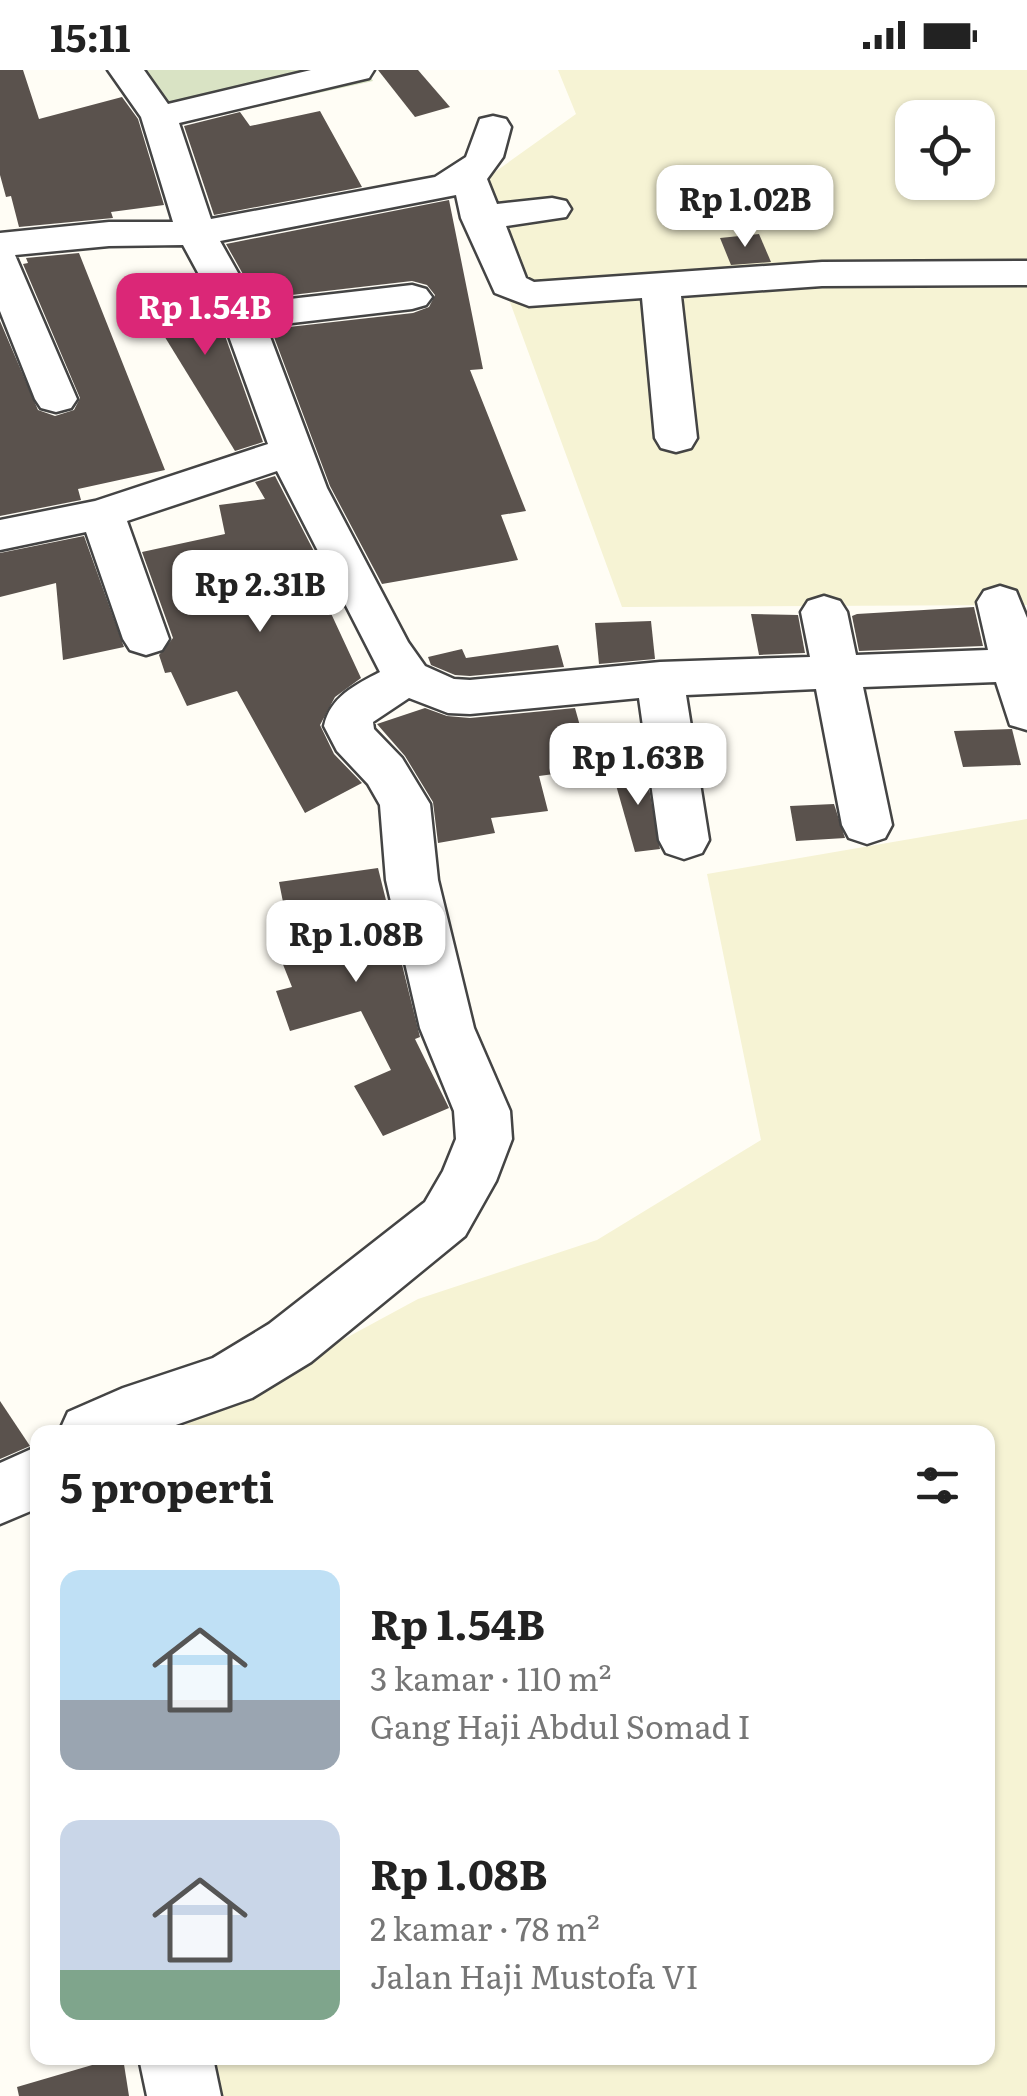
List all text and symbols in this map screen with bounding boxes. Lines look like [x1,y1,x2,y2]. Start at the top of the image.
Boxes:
text: 15:11 [50,7,130,64]
map controls [895,100,995,200]
button: locate [895,100,995,200]
pin: Rp 1.02B [642,165,848,250]
text: Rp 1.02B [678,173,812,221]
pin: Rp 1.54B [102,273,308,358]
text: Rp 1.54B [138,281,272,329]
pin: Rp 2.31B [157,550,363,635]
text: Rp 2.31B [194,558,326,606]
pin: Rp 1.63B [535,723,741,808]
text: Rp 1.63B [571,731,705,779]
pin: Rp 1.08B [253,900,459,985]
text: Rp 1.08B [288,908,424,956]
text: 5 properti [60,1454,274,1516]
icon: filters [910,1458,965,1513]
text: Rp 1.54B [370,1591,545,1653]
icon: home [140,1610,260,1730]
text: 3 kamar · 110 m² [370,1653,611,1701]
text: Gang Haji Abdul Somad I [370,1701,751,1749]
text: Rp 1.08B [370,1841,548,1903]
icon: home [140,1860,260,1980]
text: 2 kamar · 78 m² [370,1903,600,1951]
text: Jalan Haji Mustofa VI [370,1951,698,1999]

